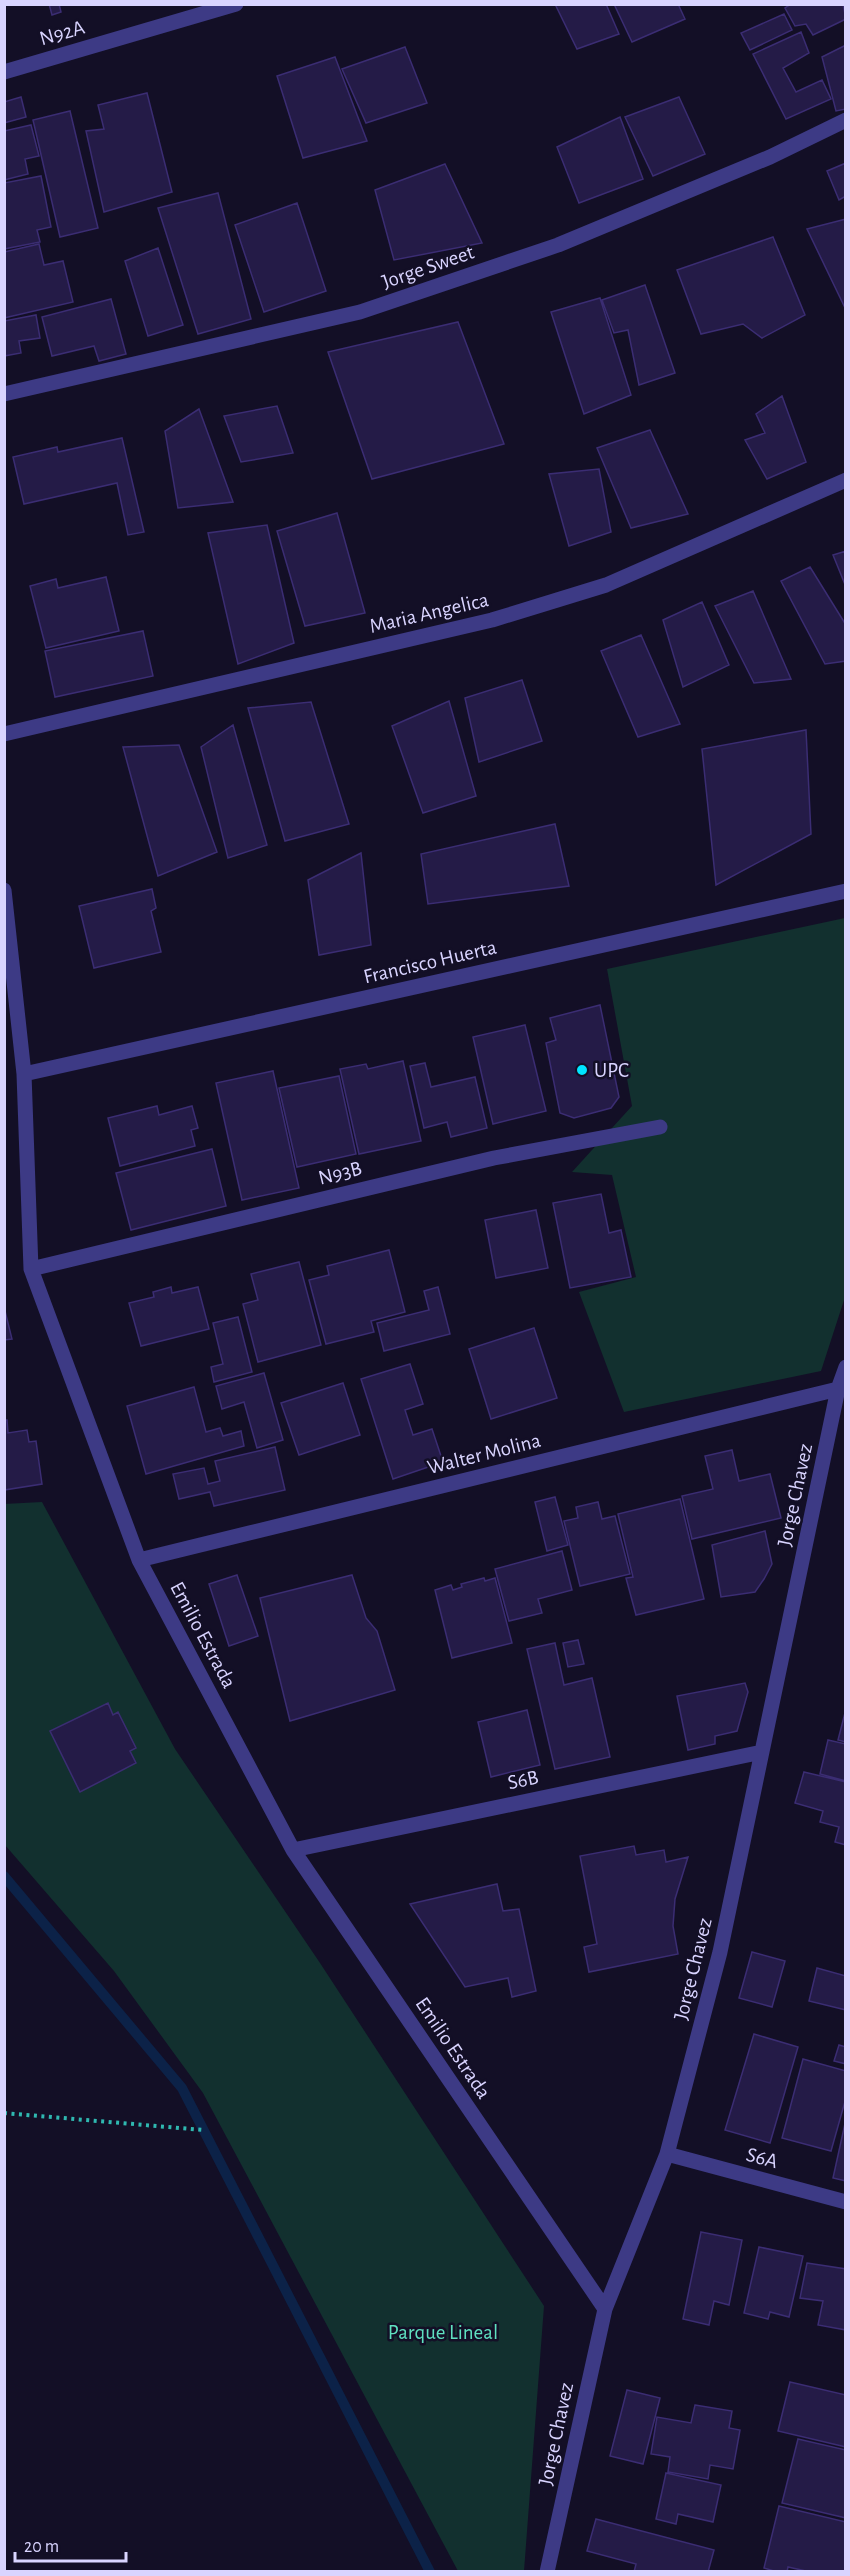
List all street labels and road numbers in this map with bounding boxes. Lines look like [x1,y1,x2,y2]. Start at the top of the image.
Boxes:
street label: N92A [37,17,87,49]
street label: Jorge Sweet [379,241,477,293]
street label: Maria Angelica [367,589,491,637]
street label: Francisco Huerta [362,936,499,987]
street label: N93B [316,1157,364,1189]
street label: Walter Molina [425,1430,543,1478]
street label: Jorge Chavez [774,1442,816,1548]
street label: Emilio Estrada [166,1578,240,1692]
street label: S6B [506,1767,540,1793]
street label: Jorge Chavez [670,1916,716,2022]
street label: Emilio Estrada [412,1994,495,2103]
street label: S6A [744,2144,780,2172]
street label: Jorge Chavez [535,2381,577,2487]

